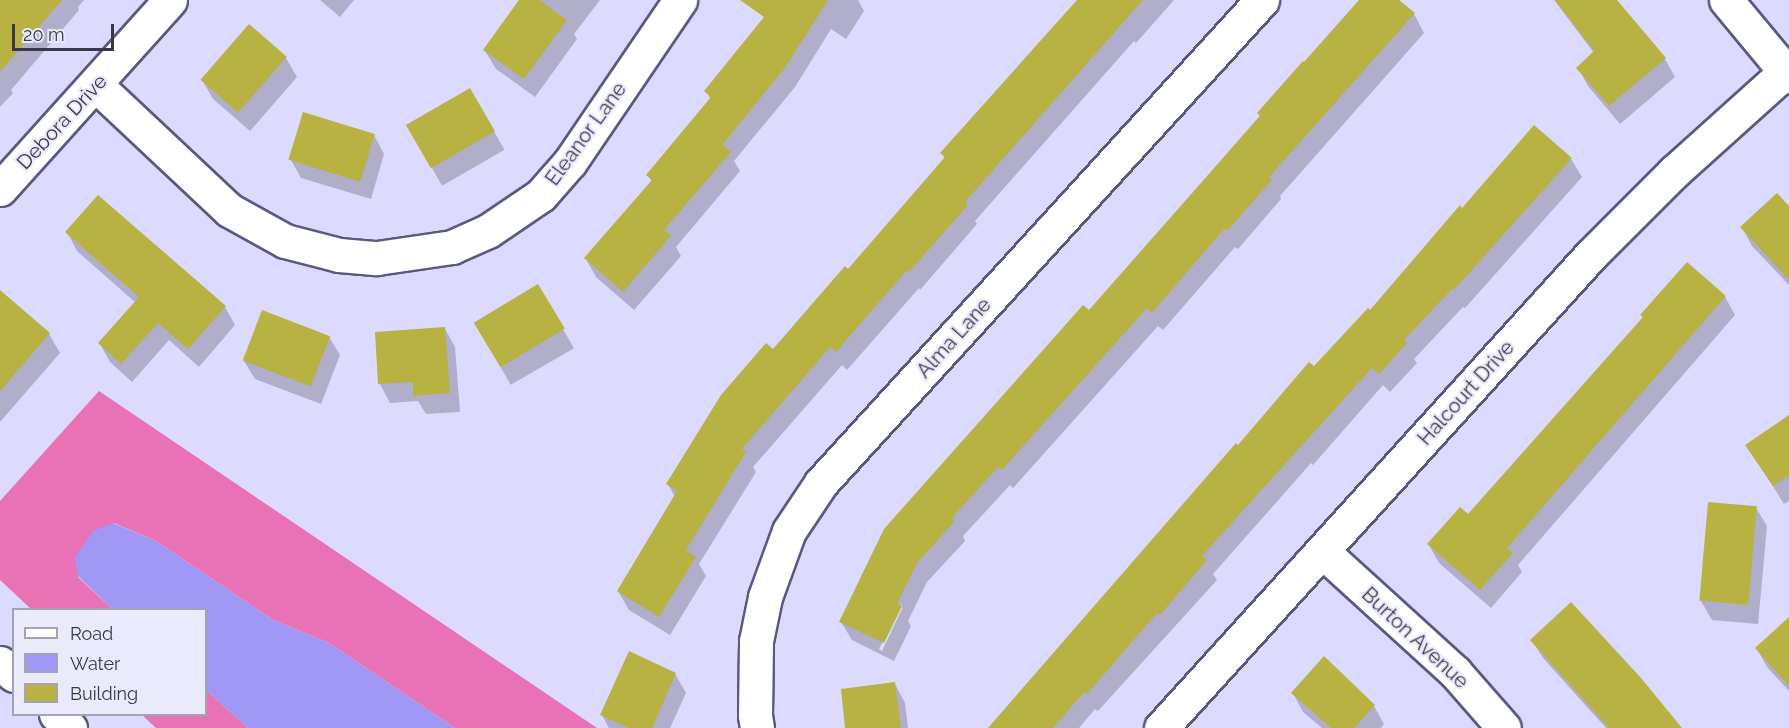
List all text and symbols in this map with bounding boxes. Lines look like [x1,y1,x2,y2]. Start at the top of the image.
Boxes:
scale bar [15,12,117,50]
text: 20 m [23,24,65,45]
street label: Debora Drive [12,70,112,174]
street label: Eleanor Lane [540,78,632,190]
street label: Alma Lane [912,293,996,383]
street label: Halcourt Drive [1413,336,1519,450]
street label: Burton Avenue [1357,582,1473,694]
legend [12,608,207,716]
text: Road [70,623,113,644]
text: Water [70,653,120,674]
text: Building [70,683,138,704]

